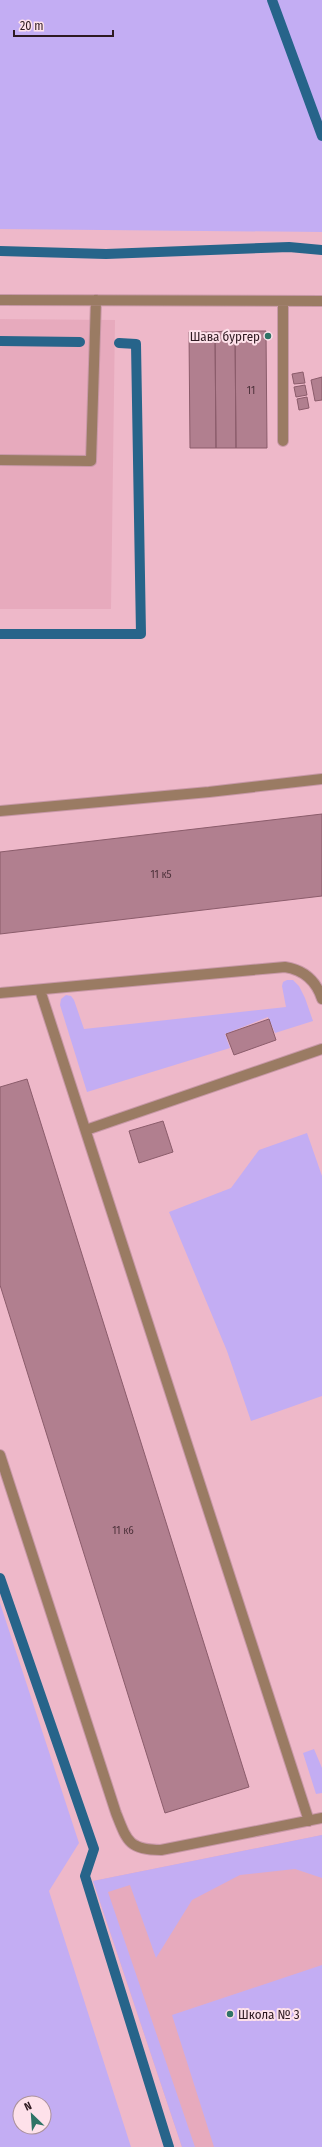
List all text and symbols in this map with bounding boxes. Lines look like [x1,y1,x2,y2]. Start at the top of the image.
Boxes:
scale bar [14,12,113,38]
text: 20 m [20,19,44,33]
place label: Шава бургер [190,329,260,344]
marker: Шава бургер [263,331,273,341]
house number: 11 [247,384,255,397]
house number: 11 к5 [150,868,172,881]
house number: 11 к6 [112,1524,134,1537]
place label: Школа № 3 [238,2007,300,2022]
marker: Школа № 3 [225,2009,235,2019]
north arrow [12,2095,52,2135]
text: N [22,2099,34,2114]

